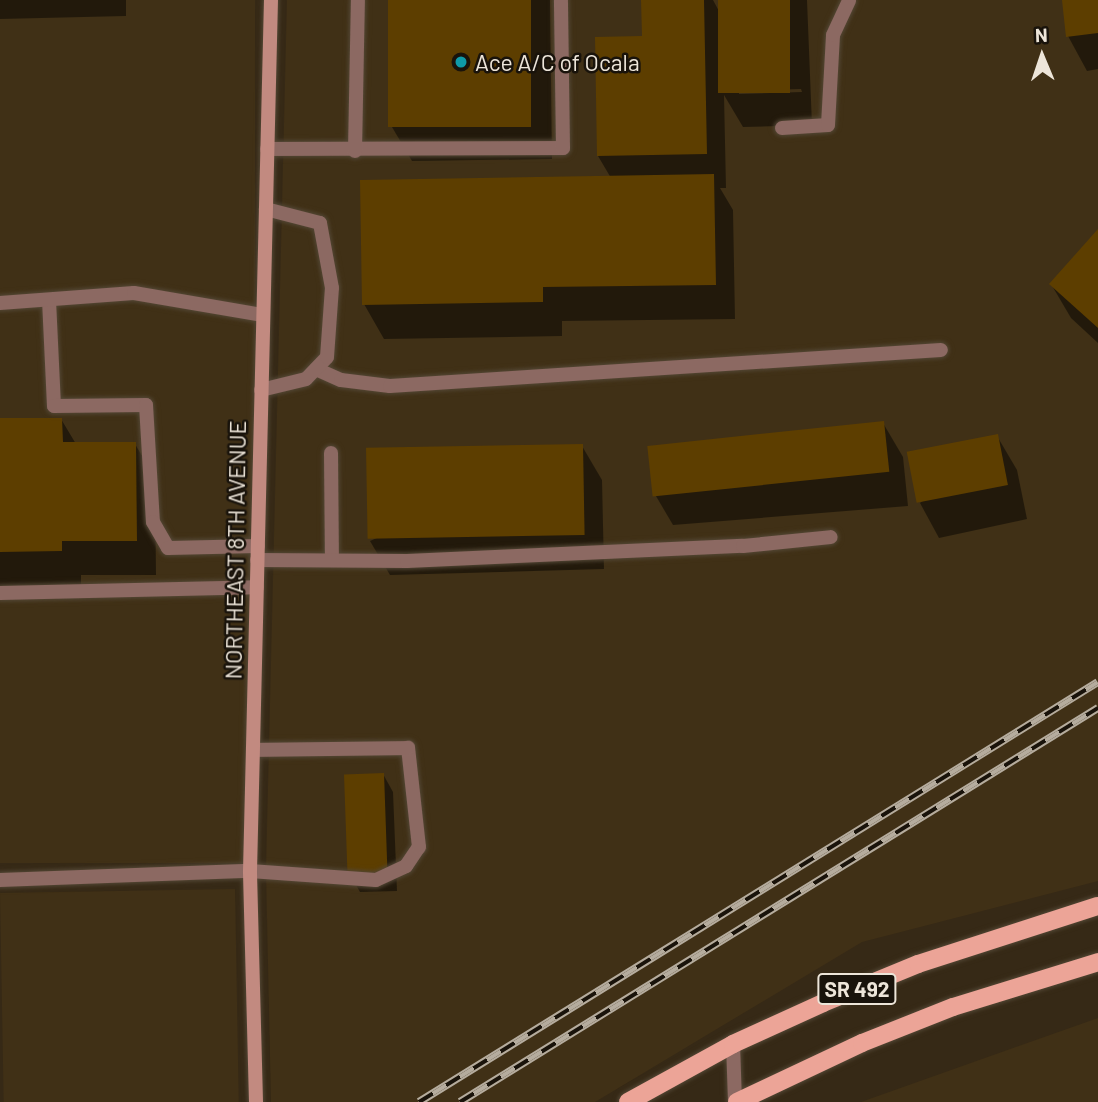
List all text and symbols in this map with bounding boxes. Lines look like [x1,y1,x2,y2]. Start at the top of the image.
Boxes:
north arrow [1007,21,1077,91]
text: N [1035,23,1048,46]
place label: Ace A/C of Ocala [475,48,640,76]
marker: Ace A/C of Ocala [453,54,469,70]
street label: NORTHEAST 8TH AVENUE [219,420,251,680]
road number: SR 492 [817,972,897,1006]

